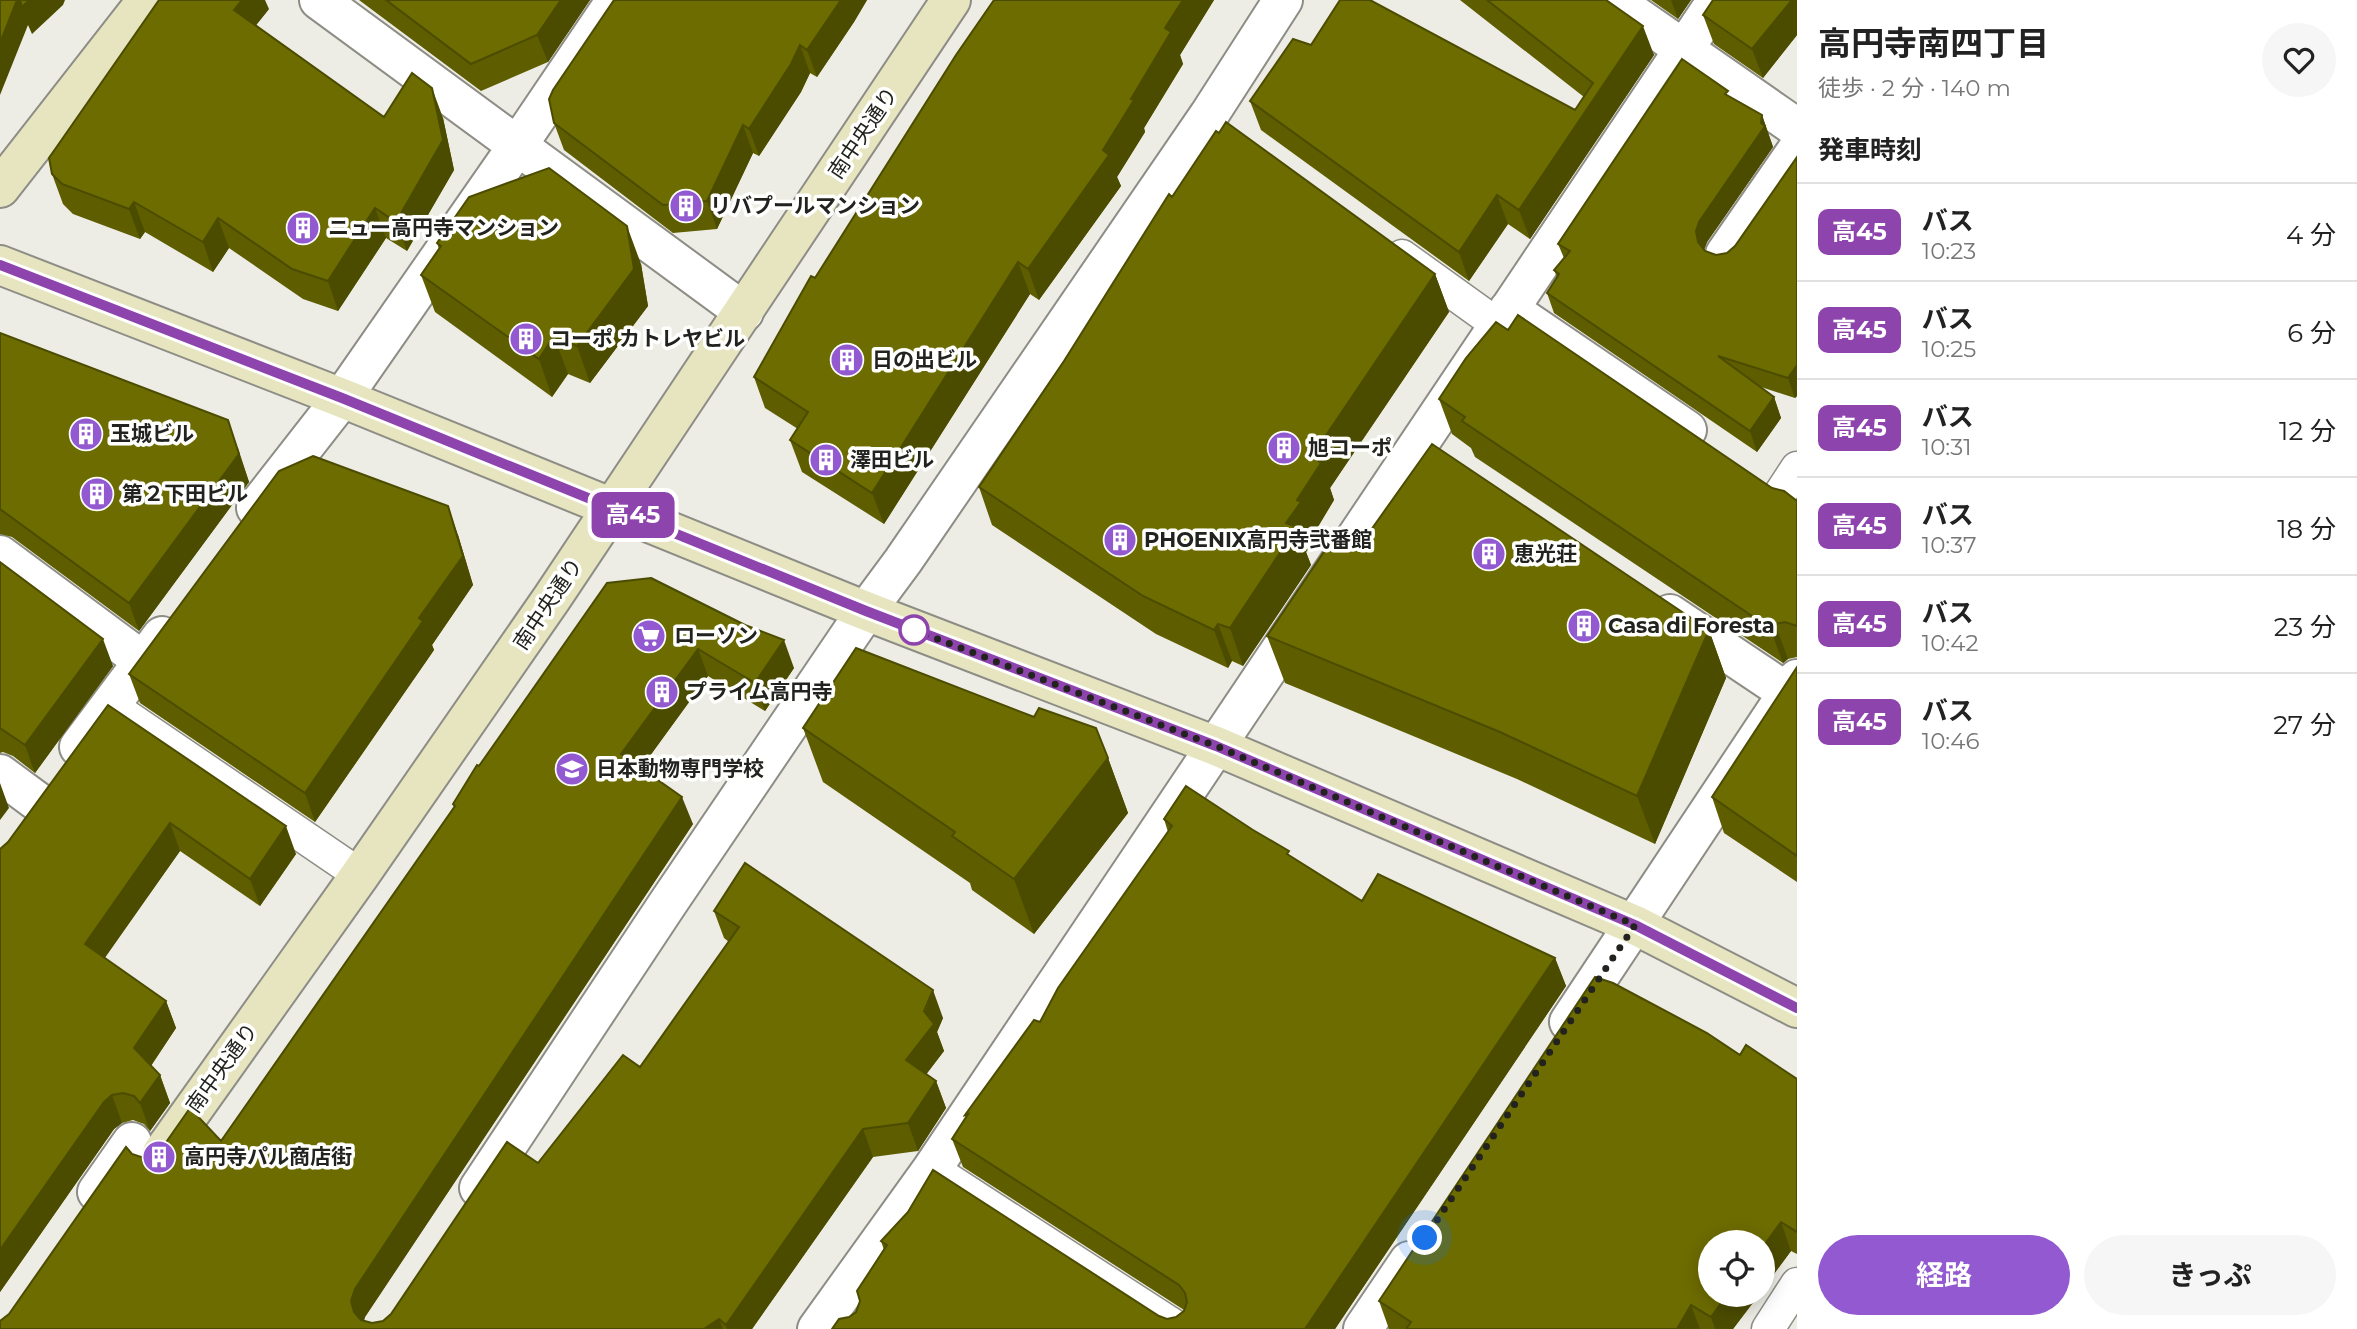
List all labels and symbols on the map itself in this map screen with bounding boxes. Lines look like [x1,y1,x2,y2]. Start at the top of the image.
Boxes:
street label: 南中央通り [823,82,902,183]
building icon: リバプールマンション [667,187,705,225]
place label: リバプールマンション [710,193,920,218]
building icon: ニュー高円寺マンション [284,209,322,247]
place label: ニュー高円寺マンション [328,215,559,240]
building icon: コーポ カトレヤビル [507,320,545,358]
place label: コーポ カトレヤビル [550,326,745,351]
building icon: 日の出ビル [828,341,866,379]
place label: 日の出ビル [872,347,977,372]
building icon: 玉城ビル [67,415,105,453]
place label: 玉城ビル [110,421,194,446]
building icon: 旭コーポ [1265,429,1303,467]
place label: 旭コーポ [1308,435,1392,460]
building icon: 澤田ビル [807,441,845,479]
place label: 澤田ビル [850,447,934,472]
building icon: 第２下田ビル [78,475,116,513]
place label: 第２下田ビル [122,481,248,506]
line badge: 高45 [593,492,673,538]
building icon: PHOENIX高円寺弐番館 [1101,521,1139,559]
place label: PHOENIX高円寺弐番館 [1144,527,1372,552]
building icon: 恵光荘 [1470,535,1508,573]
place label: 恵光荘 [1514,541,1577,566]
street label: 南中央通り [508,553,587,654]
building icon: Casa di Foresta [1565,607,1603,645]
place label: Casa di Foresta [1608,613,1775,638]
unlabelled marker [899,615,929,645]
supermarket icon: ローソン [630,617,668,655]
place label: ローソン [674,623,758,648]
building icon: プライム高円寺 [643,673,681,711]
place label: プライム高円寺 [686,679,833,704]
school or university icon: 日本動物専門学校 [553,750,591,788]
place label: 日本動物専門学校 [596,756,764,781]
street label: 南中央通り [181,1018,263,1118]
building icon: 高円寺パル商店街 [140,1138,178,1176]
place label: 高円寺パル商店街 [184,1144,352,1169]
your location [1407,1220,1442,1255]

